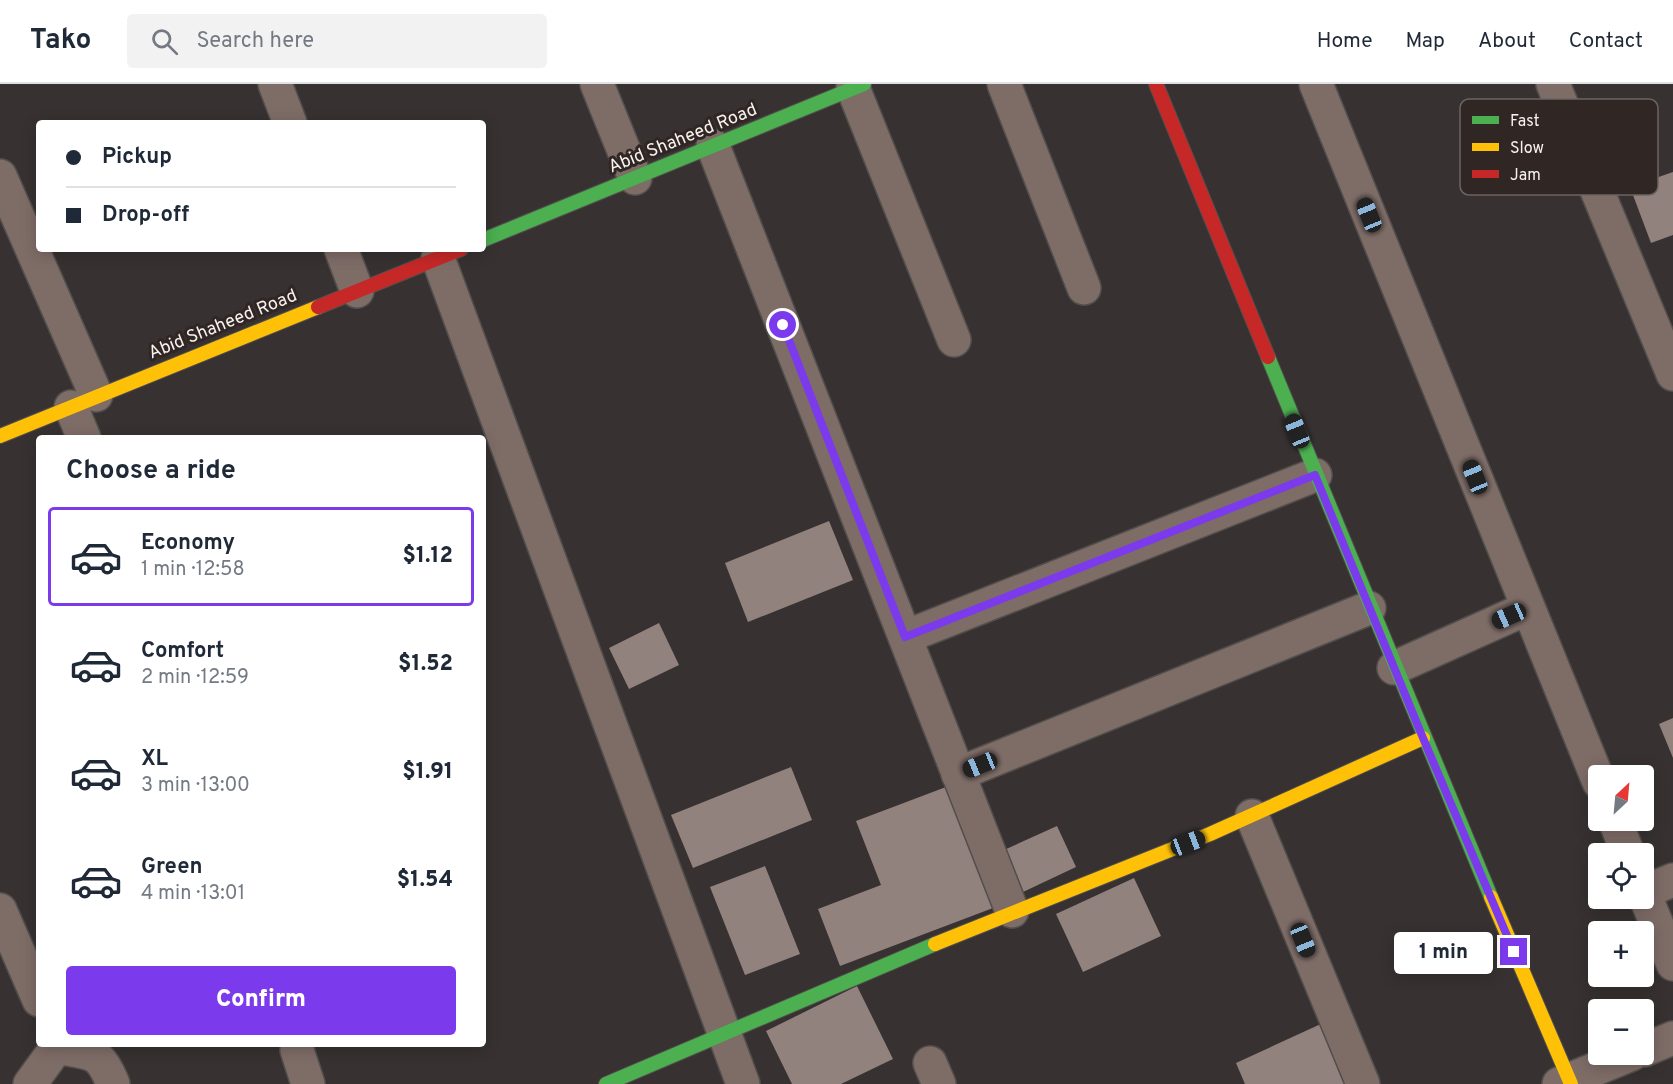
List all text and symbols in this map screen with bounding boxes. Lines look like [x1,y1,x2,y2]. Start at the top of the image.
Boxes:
search box [127,14,547,68]
text: Tako [30,23,91,59]
icon: search [148,25,181,58]
text: Search here [196,28,314,55]
text: Home [1317,28,1373,55]
text: Map [1406,28,1445,55]
text: About [1478,28,1536,55]
text: Contact [1569,28,1643,55]
street label: Abid Shaheed Road [605,99,761,179]
legend [1460,99,1658,195]
text: Fast [1510,112,1540,132]
text: Slow [1510,139,1544,159]
text: Pickup [102,144,172,171]
text: Jam [1510,166,1541,186]
car [1354,195,1384,235]
text: Drop-off [102,202,189,229]
street label: Abid Shaheed Road [145,285,301,365]
route start [769,311,796,338]
car [1282,411,1312,451]
text: Choose a ride [66,454,236,488]
car [1460,457,1490,497]
icon: car [69,530,123,584]
text: Economy [141,530,235,557]
text: $1.12 [403,543,453,570]
text: 1 min · 12:58 [141,557,245,583]
car [1489,600,1529,632]
icon: car [69,638,123,692]
text: Comfort [141,638,224,665]
text: $1.52 [398,651,453,678]
text: 2 min · 12:59 [141,665,249,691]
icon: car [69,746,123,800]
text: XL [141,746,168,773]
car [960,750,1000,780]
text: $1.91 [402,759,453,786]
north arrow [1588,765,1654,831]
map controls [1588,765,1654,1065]
text: 3 min · 13:00 [141,773,250,799]
car [1168,828,1208,858]
button: locate [1588,843,1654,909]
icon: car [69,854,123,908]
text: Green [141,854,203,881]
text: $1.54 [397,867,453,894]
text: 4 min · 13:01 [141,881,245,907]
car [1288,920,1318,960]
button: + [1588,921,1654,987]
callout: 1 min [1394,931,1493,973]
route end [1500,938,1527,965]
text: 1 min [1419,940,1468,966]
button: Confirm [66,966,456,1035]
button: − [1588,999,1654,1065]

